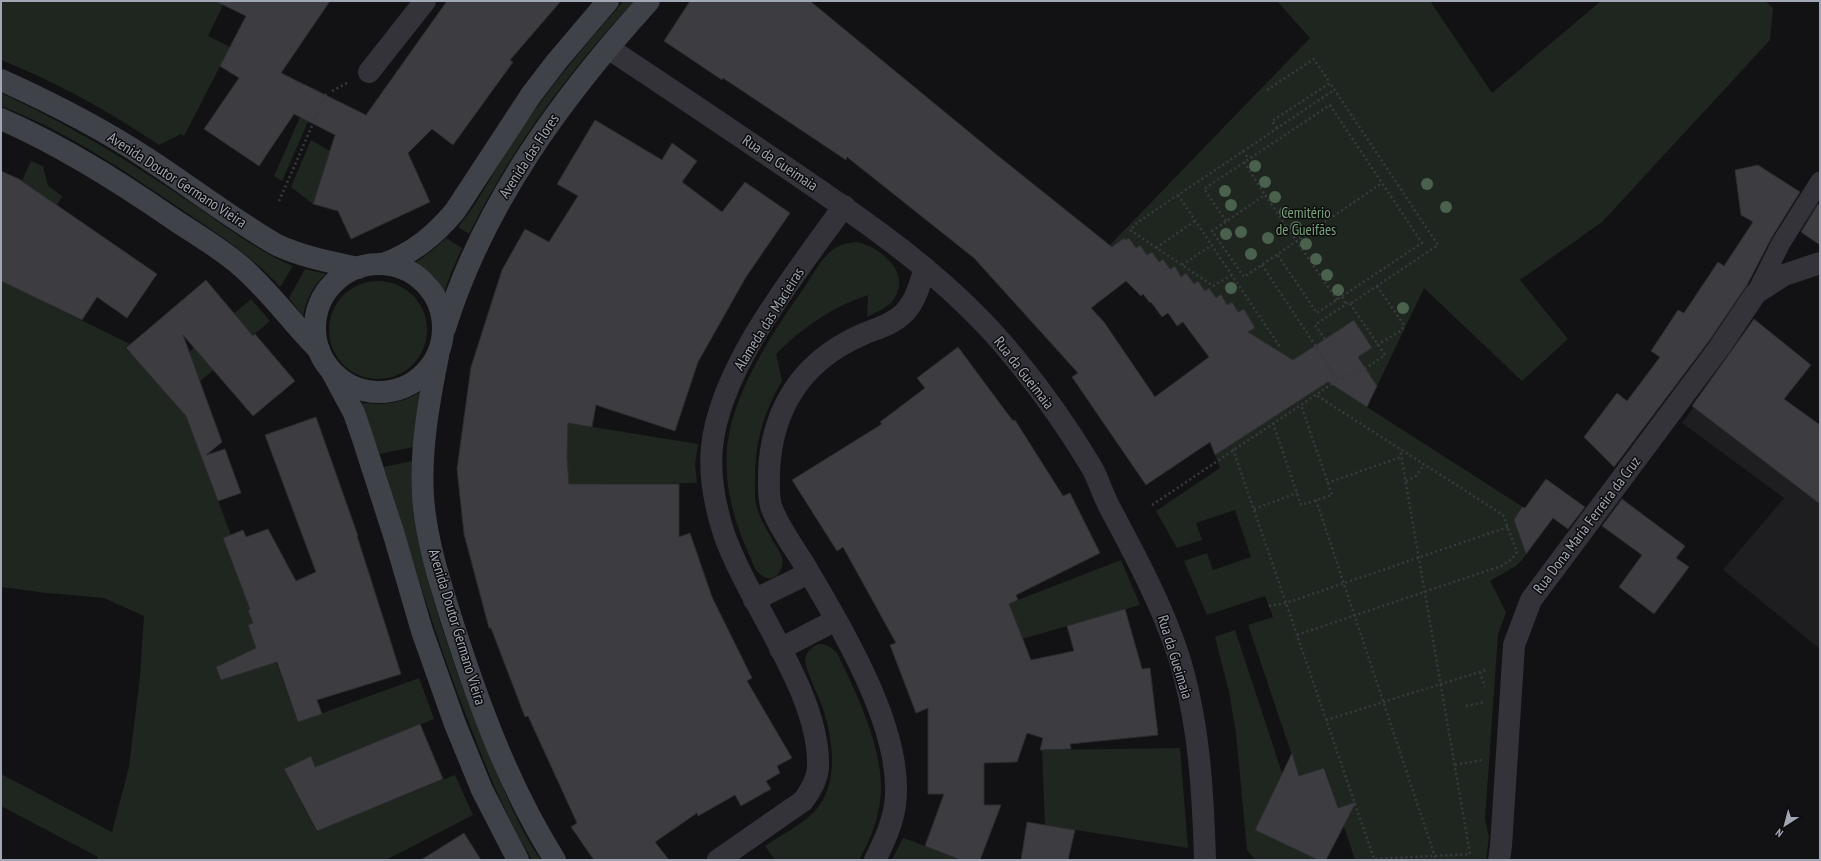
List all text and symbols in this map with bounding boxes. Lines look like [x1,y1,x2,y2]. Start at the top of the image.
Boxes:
street label: Avenida das Flores [494,110,563,201]
street label: Avenida Doutor Germano Vieira [104,128,250,232]
street label: Rua da Gueimaia [739,130,822,195]
park label: Cemitério de Gueifães [1276,203,1336,239]
street label: Alameda das Macieiras [729,264,808,374]
street label: Rua da Gueimaia [990,333,1059,413]
street label: Rua Dona Maria Ferreira da Cruz [1529,452,1644,597]
street label: Avenida Doutor Germano Vieira [425,547,490,707]
street label: Rua da Gueimaia [1154,613,1197,701]
north arrow [1765,805,1805,845]
text: N [1773,826,1786,841]

